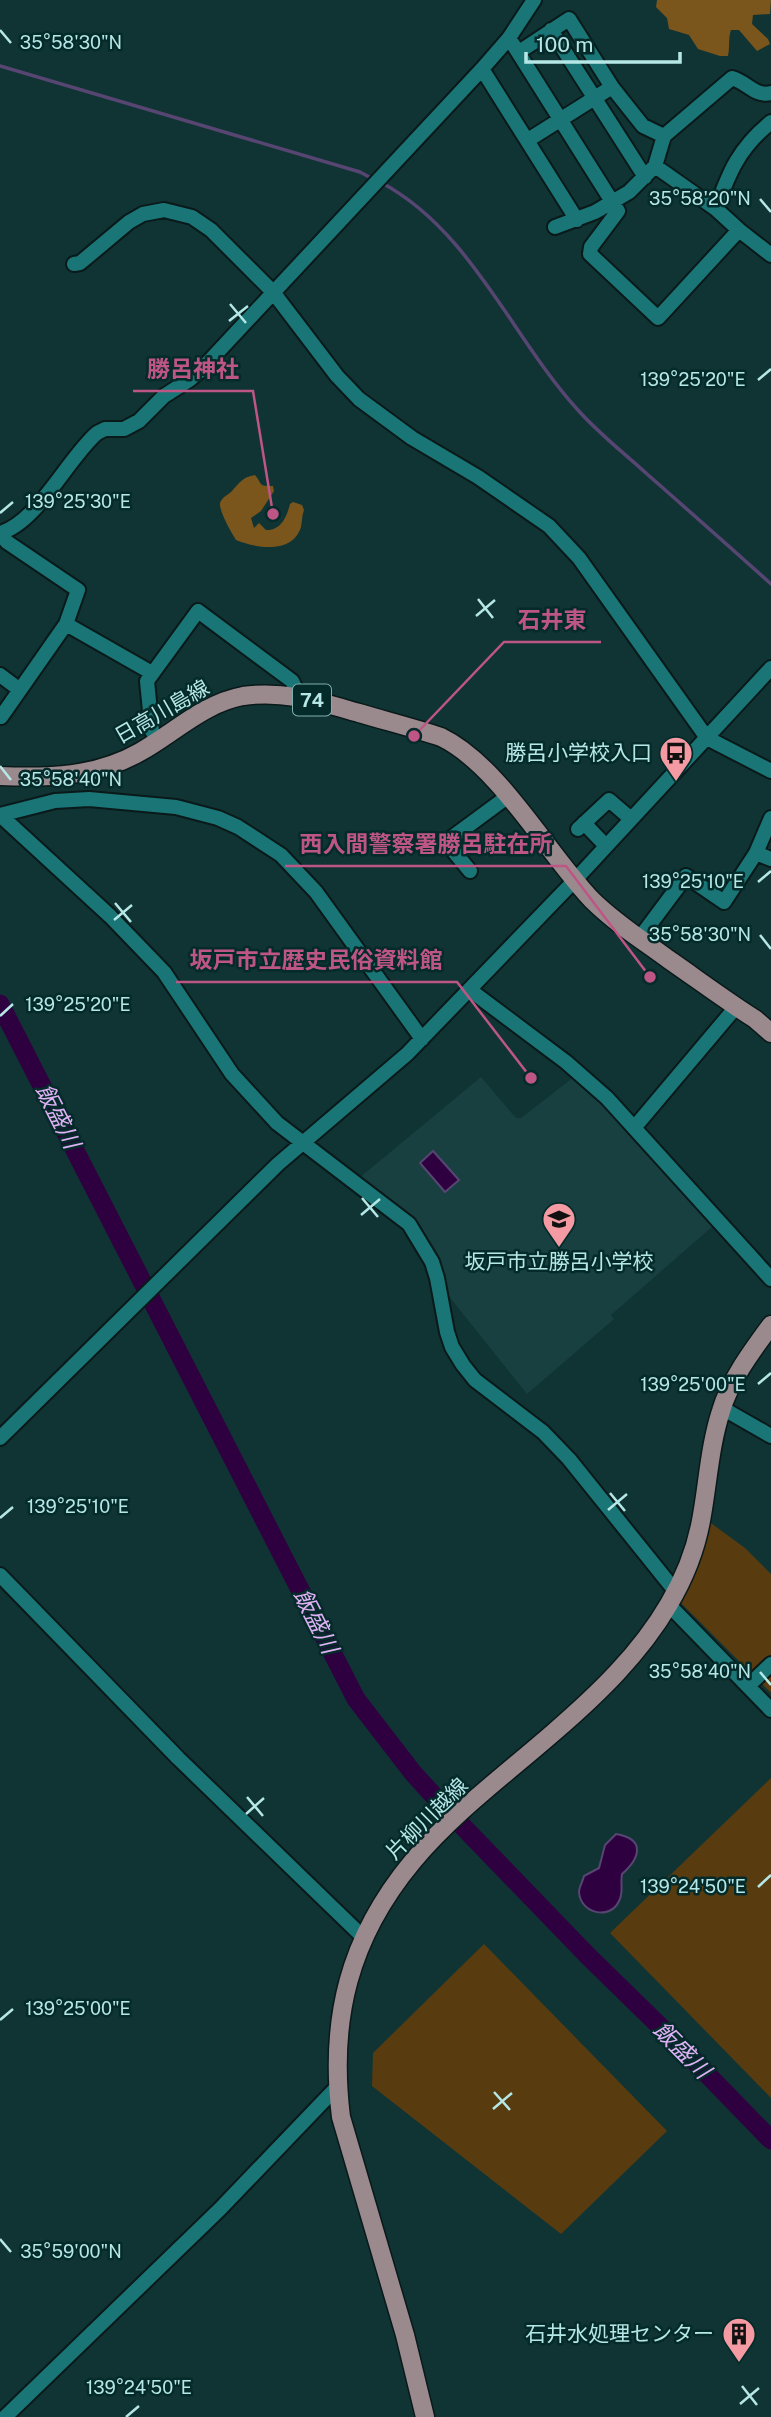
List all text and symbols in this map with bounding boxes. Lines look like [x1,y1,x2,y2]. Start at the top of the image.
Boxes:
scale bar [526,21,680,65]
text: 35°58'30"N [20,32,122,53]
text: 100 m [536,32,593,57]
text: 35°58'20"N [649,188,751,209]
callout: 勝呂神社 [133,347,253,391]
text: 勝呂神社 [147,355,239,382]
text: 139°25'20"E [640,369,746,390]
text: 139°25'30"E [25,491,131,512]
callout: 石井東 [504,598,601,642]
text: 石井東 [518,606,587,633]
street label: 日高川島線 [110,674,213,749]
road number: 74 [293,684,331,716]
bus stop icon: 勝呂小学校入口 [657,734,695,783]
place label: 勝呂小学校入口 [505,740,652,765]
text: 35°58'40"N [20,769,122,790]
callout: 西入間警察署勝呂駐在所 [285,822,566,866]
text: 西入間警察署勝呂駐在所 [300,830,553,857]
text: 139°25'10"E [642,871,744,892]
text: 35°58'30"N [649,924,751,945]
callout: 坂戸市立歴史民俗資料館 [176,938,457,982]
text: 坂戸市立歴史民俗資料館 [190,946,443,973]
text: 139°25'20"E [25,994,131,1015]
water label: 飯盛川 [31,1079,87,1155]
school or university icon: 坂戸市立勝呂小学校 [540,1200,578,1249]
place label: 坂戸市立勝呂小学校 [465,1249,654,1274]
text: 139°25'00"E [640,1374,746,1395]
text: 139°25'10"E [27,1496,129,1517]
water label: 飯盛川 [289,1584,345,1660]
text: 35°58'40"N [649,1661,751,1682]
street label: 片柳川越線 [381,1773,473,1865]
text: 139°24'50"E [640,1876,746,1897]
text: 139°25'00"E [25,1998,131,2019]
water label: 飯盛川 [648,2016,718,2086]
text: 35°59'00"N [20,2241,122,2262]
building icon: 石井水処理センター [720,2315,758,2364]
place label: 石井水処理センター [525,2321,714,2346]
text: 139°24'50"E [86,2377,192,2398]

